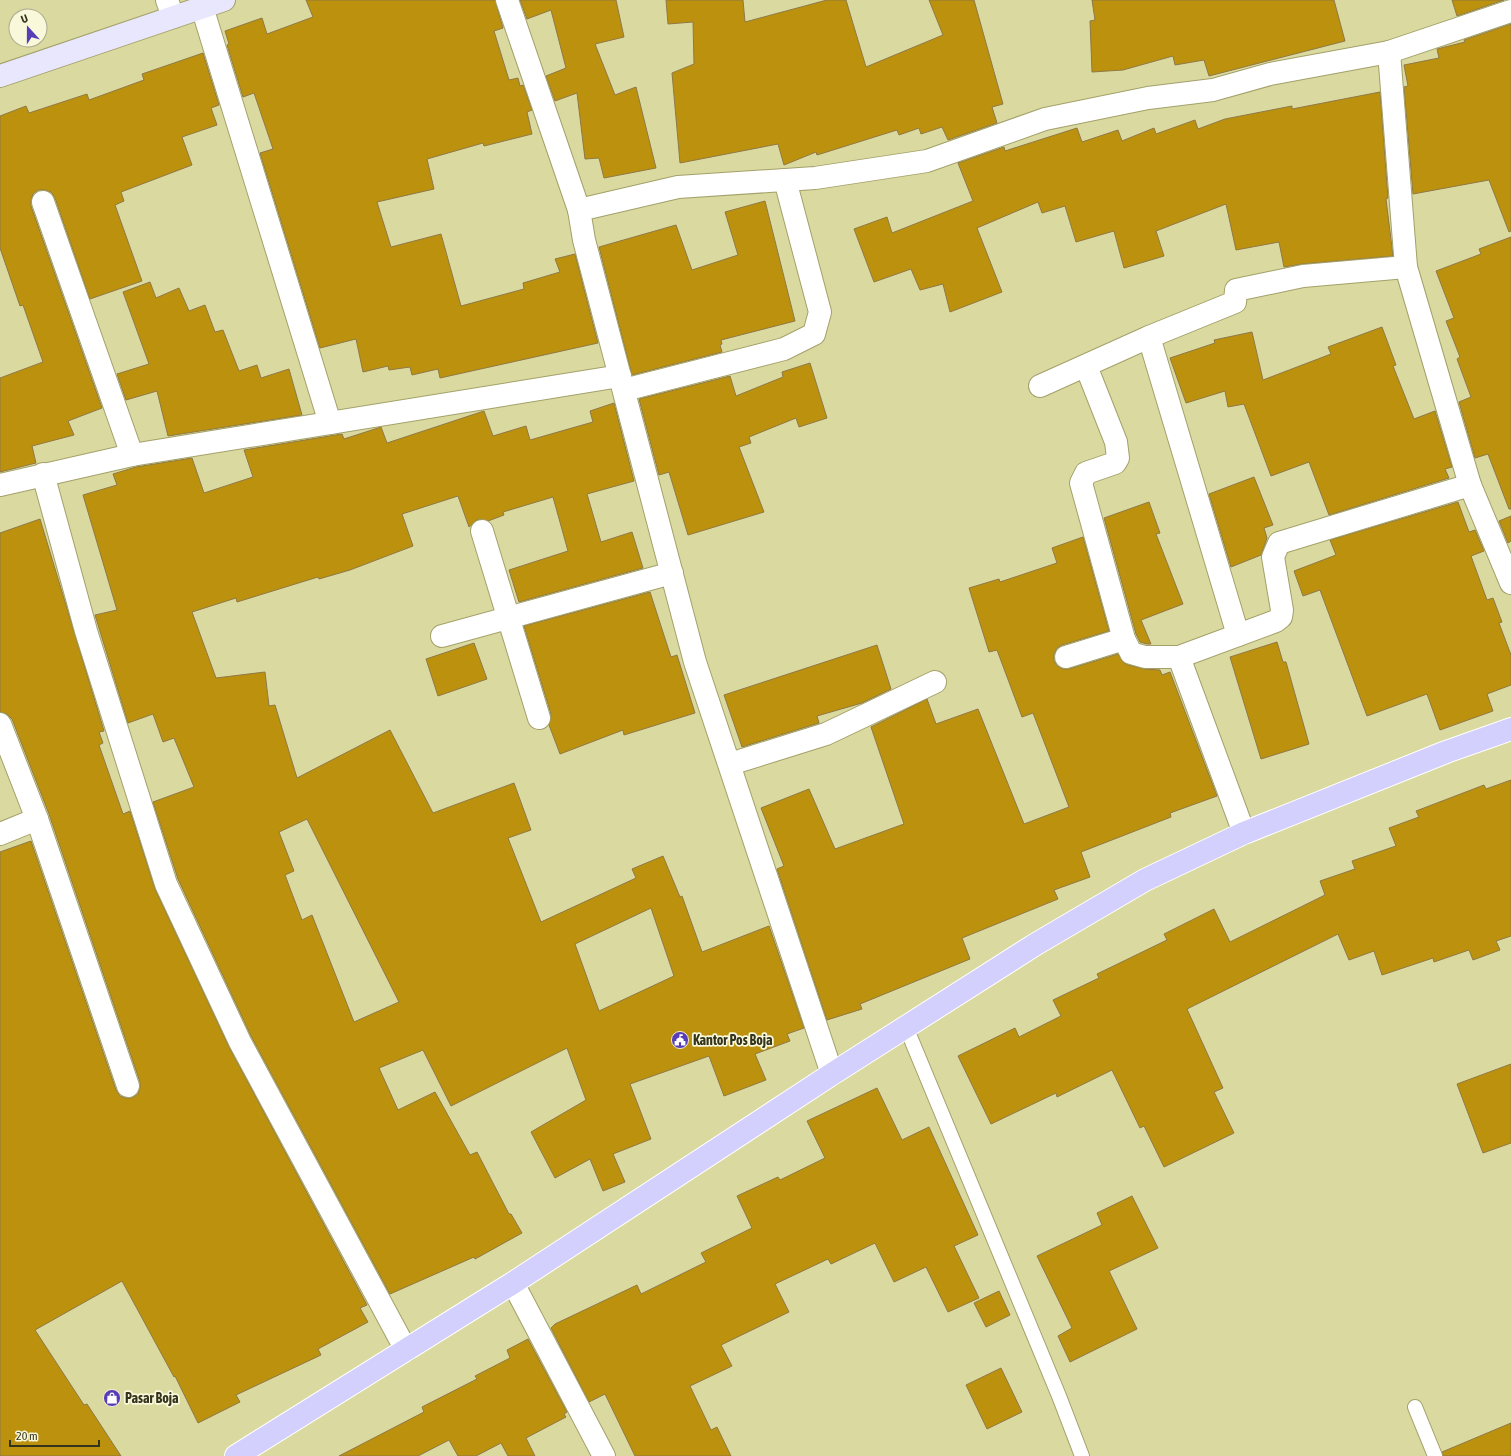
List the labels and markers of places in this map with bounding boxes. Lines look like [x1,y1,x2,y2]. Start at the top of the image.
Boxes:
public building icon: Kantor Pos Boja [670,1030,690,1050]
place label: Kantor Pos Boja [693,1032,773,1048]
shop icon: Pasar Boja [102,1388,122,1408]
place label: Pasar Boja [125,1390,179,1406]

